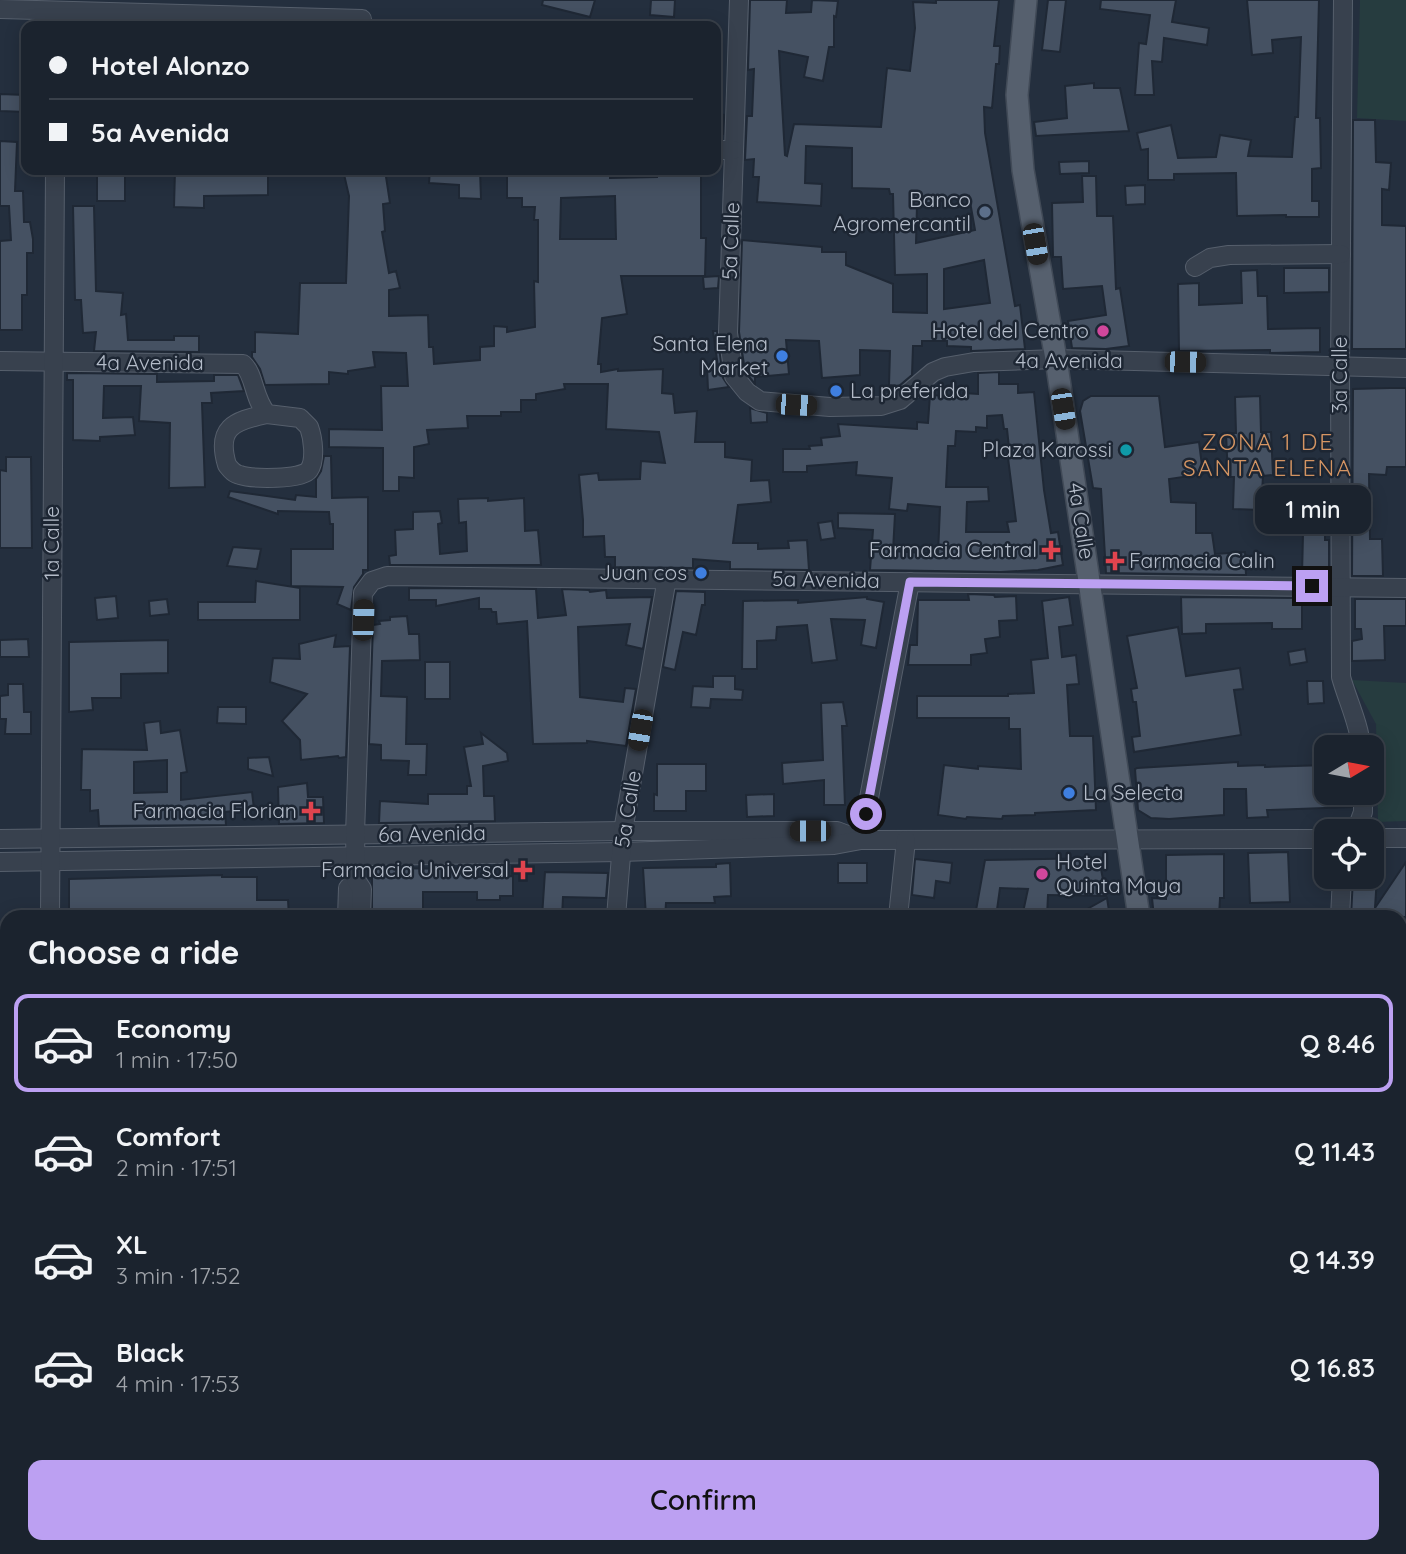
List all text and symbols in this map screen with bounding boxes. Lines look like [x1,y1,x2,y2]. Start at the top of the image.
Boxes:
text: Hotel Alonzo [91,49,250,82]
text: 5a Avenida [91,116,230,149]
place label: Banco Agromercantil [833,186,971,236]
street label: 5a Calle [716,202,744,280]
marker: Banco Agromercantil [977,204,993,220]
car [1022,221,1049,267]
place label: Hotel del Centro [931,317,1089,343]
marker: Hotel del Centro [1095,323,1111,339]
place label: Santa Elena Market [652,330,768,380]
street label: 3a Calle [1326,336,1352,414]
street label: 4a Avenida [1015,347,1123,373]
marker: Santa Elena Market [774,348,790,364]
street label: 4a Avenida [96,349,204,375]
car [1164,351,1207,373]
place label: La preferida [850,377,969,403]
marker: La preferida [828,383,844,399]
car [1050,387,1077,431]
car [775,393,818,417]
district label: ZONA 1 DE SANTA ELENA [1183,427,1353,482]
place label: Plaza Karossi [982,436,1112,462]
marker: Plaza Karossi [1118,442,1134,458]
street label: 4a Calle [1063,481,1101,561]
callout: 1 min [1254,484,1370,534]
text: 1 min [1285,495,1341,524]
street label: 1a Calle [38,506,64,580]
place label: Farmacia Central [869,536,1037,562]
marker: Farmacia Central [1043,542,1059,558]
place label: Farmacia Calin [1129,547,1275,573]
marker: Farmacia Calin [1107,553,1123,569]
place label: Juan cos [599,559,687,585]
marker: Juan cos [693,565,709,581]
street label: 5a Avenida [772,565,880,593]
route end [1296,570,1328,602]
car [352,599,375,641]
car [627,707,654,753]
north arrow [1314,735,1384,805]
map controls [1314,735,1384,889]
street label: 5a Calle [608,768,646,849]
place label: La Selecta [1083,779,1184,805]
marker: La Selecta [1061,785,1077,801]
place label: Farmacia Florian [132,797,297,823]
route start [850,798,882,830]
marker: Farmacia Florian [303,803,319,819]
street label: 6a Avenida [378,819,486,847]
button: locate [1314,819,1384,889]
car [790,821,832,842]
place label: Hotel Quinta Maya [1056,848,1181,898]
place label: Farmacia Universal [321,856,509,882]
marker: Farmacia Universal [515,862,531,878]
marker: Hotel Quinta Maya [1034,866,1050,882]
text: Choose a ride [28,932,240,972]
icon: car [32,1012,95,1075]
text: Economy [116,1012,231,1045]
text: Q 8.46 [1300,1027,1375,1060]
text: 1 min · 17:50 [116,1045,238,1074]
icon: car [32,1120,95,1183]
text: Comfort [116,1120,221,1153]
text: Q 11.43 [1294,1135,1375,1168]
text: 2 min · 17:51 [116,1153,237,1182]
icon: car [32,1228,95,1291]
text: XL [116,1228,148,1261]
text: Q 14.39 [1289,1243,1375,1276]
text: 3 min · 17:52 [116,1261,240,1290]
icon: car [32,1336,95,1399]
text: Black [116,1336,185,1369]
text: Q 16.83 [1290,1351,1375,1384]
text: 4 min · 17:53 [116,1369,240,1398]
button: Confirm [28,1460,1379,1540]

